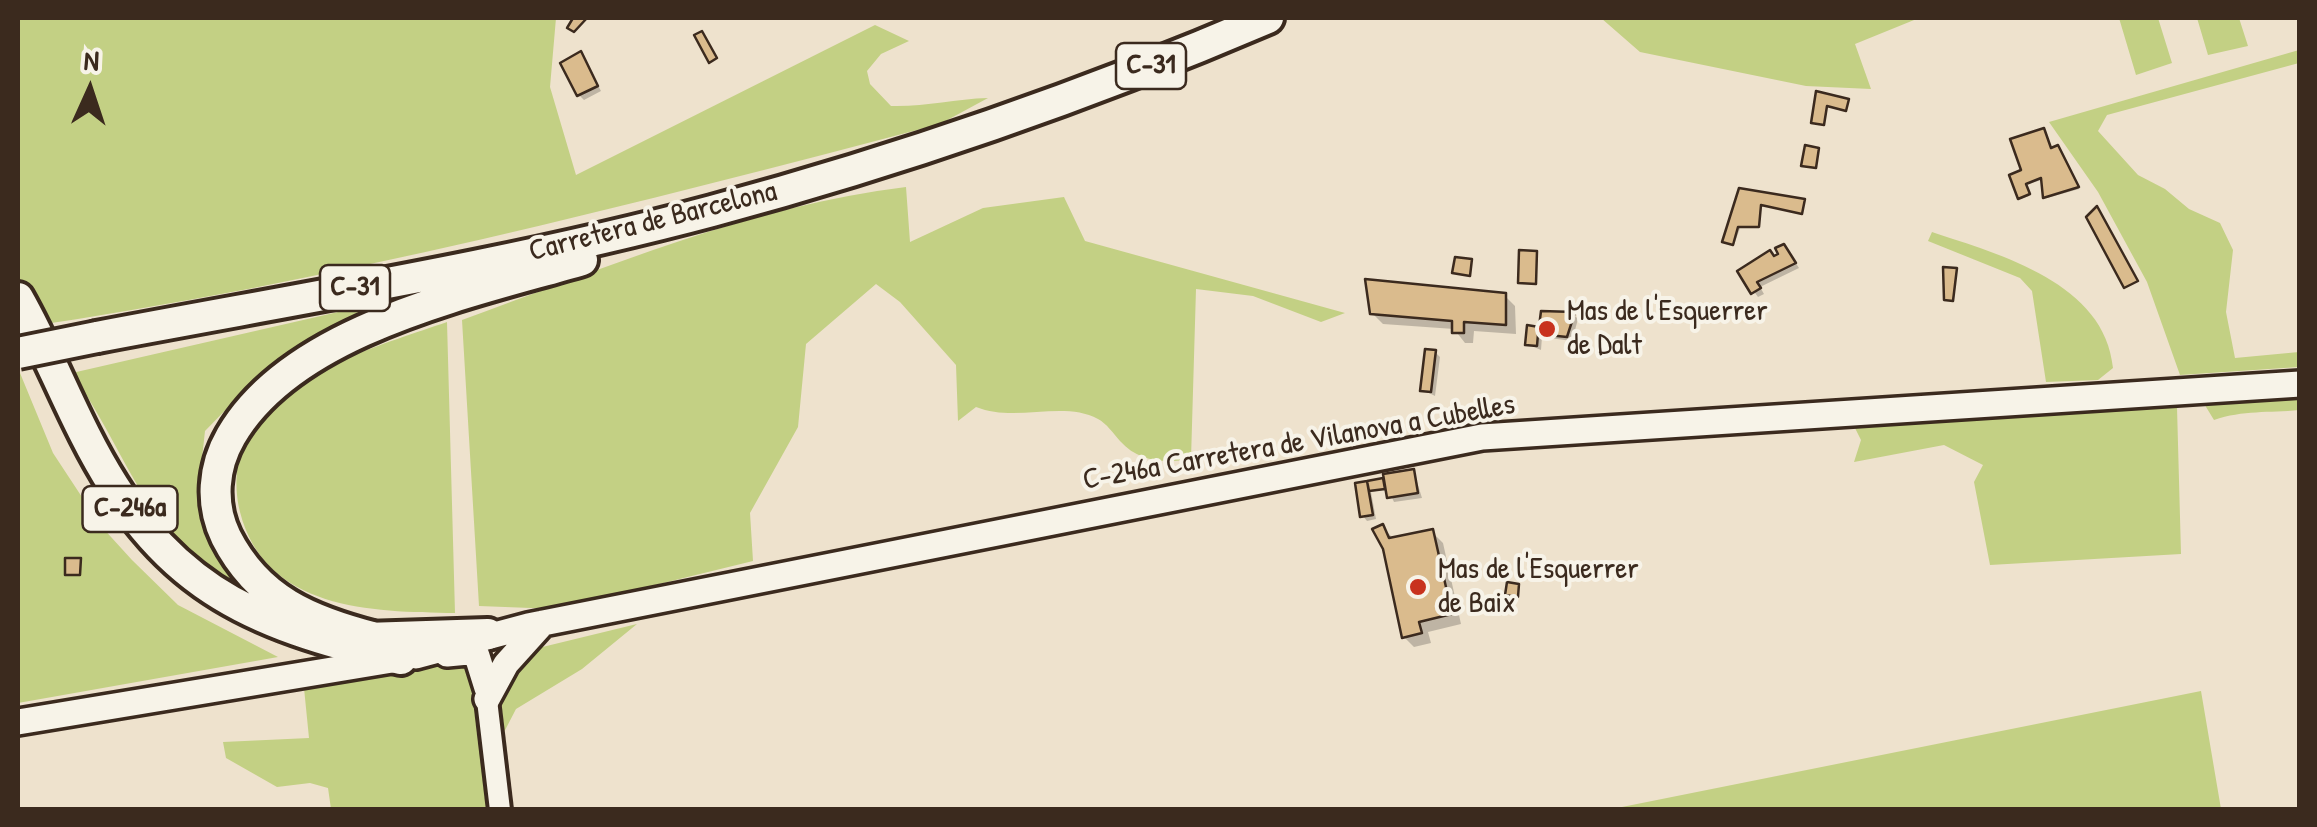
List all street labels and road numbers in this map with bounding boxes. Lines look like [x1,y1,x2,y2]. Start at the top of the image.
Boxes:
road number: C-31 [1116,43,1186,89]
street label: Carretera de Barcelona [526,174,780,270]
road number: C-31 [320,265,390,311]
street label: C-246a Carretera de Vilanova a Cubelles [1080,387,1518,499]
road number: C-246a [82,486,178,532]

